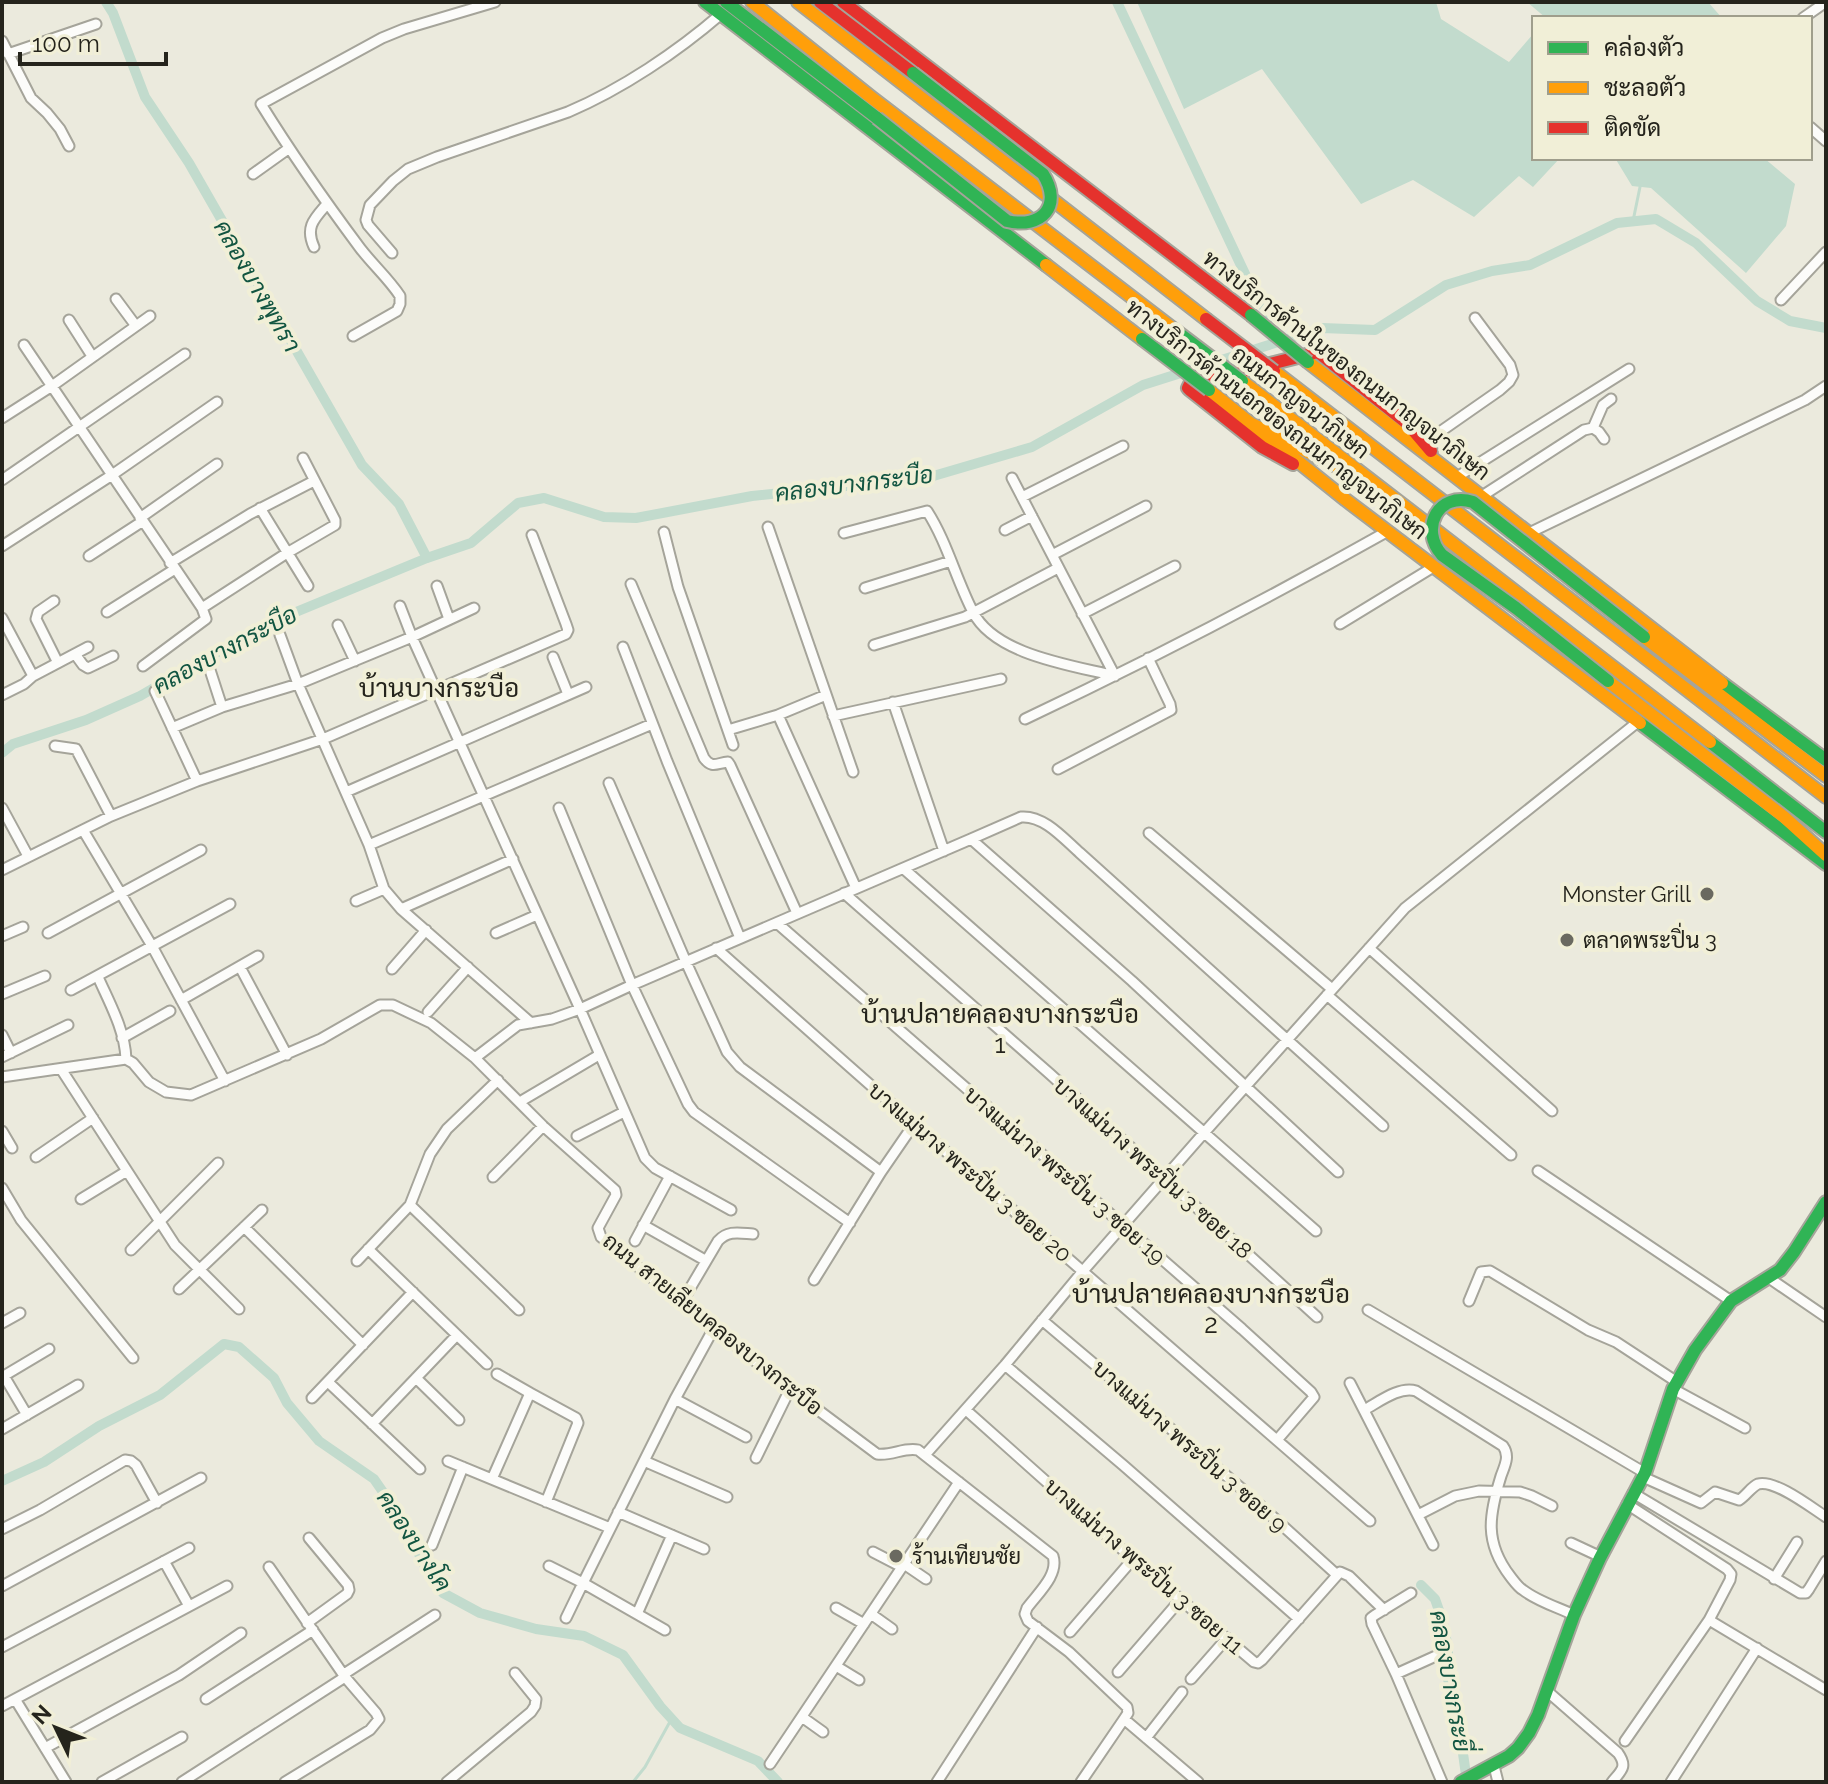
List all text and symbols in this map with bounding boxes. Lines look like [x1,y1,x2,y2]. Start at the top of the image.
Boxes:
scale bar [20,16,166,66]
legend [1532,16,1812,160]
text: 100 m [32,29,100,58]
text: คล่องตัว [1604,33,1684,62]
text: ชะลอตัว [1604,73,1686,102]
text: ติดขัด [1604,113,1661,142]
water label: คลองบางพุทรา [206,215,307,358]
street label: ทางบริการด้านในของถนนกาญจนาภิเษก [1198,245,1496,485]
street label: ทางบริการด้านนอกของถนนกาญจนาภิเษก [1121,293,1433,545]
street label: ถนนกาญจนาภิเษก [1227,340,1375,464]
water label: คลองบางกระบือ [773,459,935,508]
water label: คลองบางกระบือ [148,599,302,700]
district label: บ้านบางกระบือ [359,672,519,703]
place label: Monster Grill [1562,881,1691,907]
marker: Monster Grill [1698,885,1716,903]
place label: ตลาดพระปิ่น 3 [1583,922,1717,953]
marker: ตลาดพระปิ่น 3 [1558,931,1576,949]
district label: บ้านปลายคลองบางกระบือ 1 [861,998,1139,1059]
street label: บางแม่นาง พระปิ่น 3 ซอย 18 [1048,1068,1261,1264]
street label: บางแม่นาง พระปิ่น 3 ซอย 20 [863,1073,1080,1267]
street label: บางแม่นาง พระปิ่น 3 ซอย 19 [959,1077,1174,1269]
street label: ถนน สายเลียบคลองบางกระบือ [598,1227,828,1421]
district label: บ้านปลายคลองบางกระบือ 2 [1072,1278,1350,1339]
street label: บางแม่นาง พระปิ่น 3 ซอย 9 [1088,1351,1296,1537]
street label: บางแม่นาง พระปิ่น 3 ซอย 11 [1039,1469,1252,1659]
water label: คลองบางโค [371,1484,459,1597]
place label: ร้านเทียนชัย [912,1542,1021,1569]
marker: ร้านเทียนชัย [887,1547,905,1565]
water label: คลองบางกระยี่ [1424,1607,1484,1757]
north arrow [16,1688,96,1768]
text: N [26,1699,57,1729]

